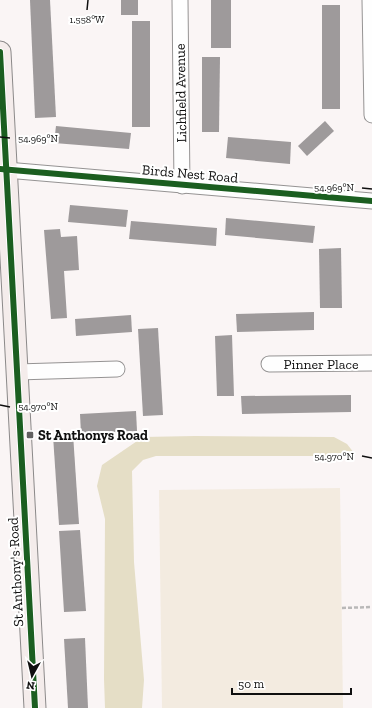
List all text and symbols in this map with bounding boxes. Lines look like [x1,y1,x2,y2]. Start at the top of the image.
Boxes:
text: 1.558°W [70,14,105,26]
street label: Lichfield Avenue [172,43,190,143]
text: 54.969°N [18,133,59,145]
street label: Birds Nest Road [141,161,239,187]
text: 54.969°N [314,182,355,194]
street label: Pinner Place [284,356,359,373]
text: 54.970°N [18,401,58,413]
place label: St Anthonys Road [38,427,148,444]
marker: St Anthonys Road [25,430,35,440]
text: 54.970°N [314,451,354,463]
street label: St Anthony's Road [5,516,27,627]
north arrow [12,656,52,696]
scale bar [232,670,351,696]
text: 50 m [238,677,265,691]
text: N [25,678,36,692]

